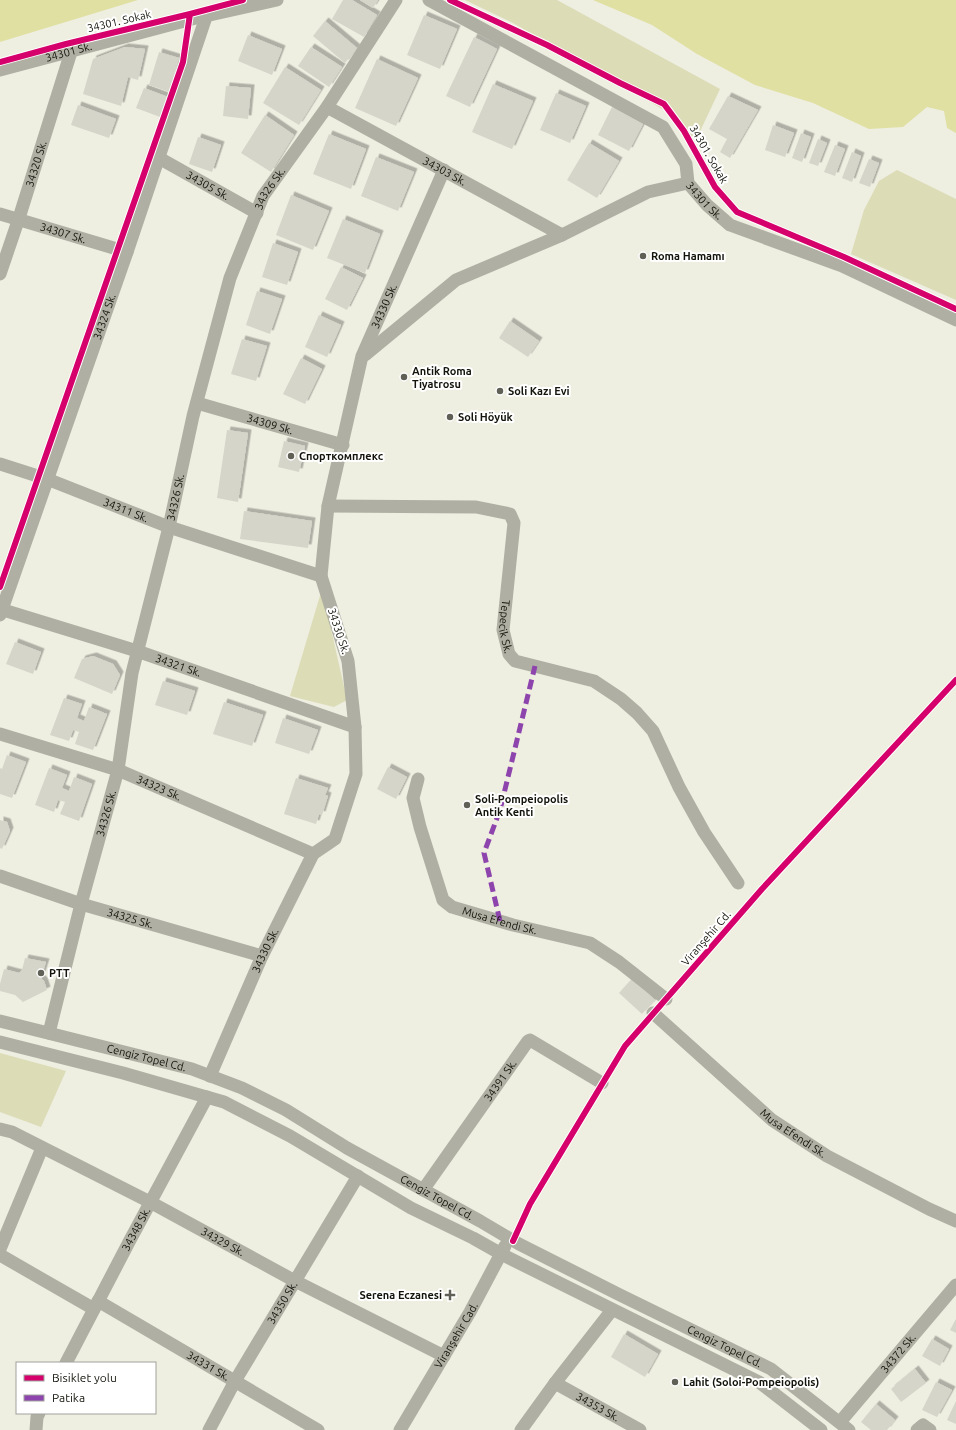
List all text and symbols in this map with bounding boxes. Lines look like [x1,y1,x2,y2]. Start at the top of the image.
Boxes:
street label: 34301. Sokak [86,8,153,34]
street label: 34301 Sk. [44,40,93,64]
street label: 34301. Sokak [688,123,731,186]
street label: 34320 Sk. [23,139,49,188]
street label: 34303 Sk. [421,154,468,188]
street label: 34326 Sk. [252,165,287,211]
street label: 34305 Sk. [184,169,232,202]
street label: 34301 Sk. [684,179,725,222]
street label: 34307 Sk. [39,220,88,246]
place label: Roma Hamamı [651,250,725,262]
marker: Roma Hamamı [638,251,648,261]
street label: 34330 Sk. [369,282,399,330]
street label: 34324 Sk. [91,292,118,341]
place label: Antik Roma Tiyatrosu [412,365,472,390]
marker: Antik Roma Tiyatrosu [399,372,409,382]
place label: Soli Kazı Evi [508,385,570,397]
marker: Soli Kazı Evi [495,386,505,396]
place label: Soli Höyük [458,411,514,423]
street label: 34309 Sk. [245,412,295,436]
marker: Soli Höyük [445,412,455,422]
place label: Спорткомплекс [299,450,384,462]
marker: Спорткомплекс [286,451,296,461]
street label: 34326 Sk. [165,473,186,522]
street label: 34311 Sk. [101,496,150,524]
street label: Tepecik Sk. [497,599,515,655]
street label: 34330 Sk. [326,607,352,655]
street label: 34321 Sk. [154,652,203,679]
street label: 34323 Sk. [135,773,183,803]
street label: 34326 Sk. [94,789,118,838]
place label: Soli-Pompeiopolis Antik Kenti [475,793,568,818]
marker: Soli-Pompeiopolis Antik Kenti [462,800,472,810]
street label: Musa Efendi Sk. [461,904,538,936]
street label: 34325 Sk. [106,906,155,931]
street label: Viranşehir Cd. [679,908,733,968]
street label: 34330 Sk. [249,926,281,975]
place label: PTT [49,967,70,979]
marker: PTT [36,968,46,978]
street label: Cengiz Topel Cd. [105,1042,188,1073]
street label: 34391 Sk. [482,1058,519,1103]
street label: Musa Efendi Sk. [758,1106,828,1160]
street label: Cengiz Topel Cd. [398,1172,476,1222]
street label: 34348 Sk. [119,1205,152,1253]
street label: 34329 Sk. [199,1225,247,1258]
street label: 34350 Sk. [265,1279,300,1326]
place label: Serena Eczanesi [360,1289,442,1301]
marker: Serena Eczanesi [445,1290,455,1300]
street label: Viranşehir Cad. [432,1300,480,1370]
street label: Cengiz Topel Cd. [685,1323,764,1370]
street label: 34372 Sk. [878,1331,918,1375]
street label: 34331 Sk. [185,1349,232,1383]
legend [16,1362,156,1414]
text: Bisiklet yolu [52,1371,117,1384]
place label: Lahit (Soloi-Pompeiopolis) [683,1376,819,1389]
marker: Lahit (Soloi-Pompeiopolis) [670,1377,680,1387]
street label: 34353 Sk. [574,1390,622,1423]
text: Patika [52,1391,85,1404]

